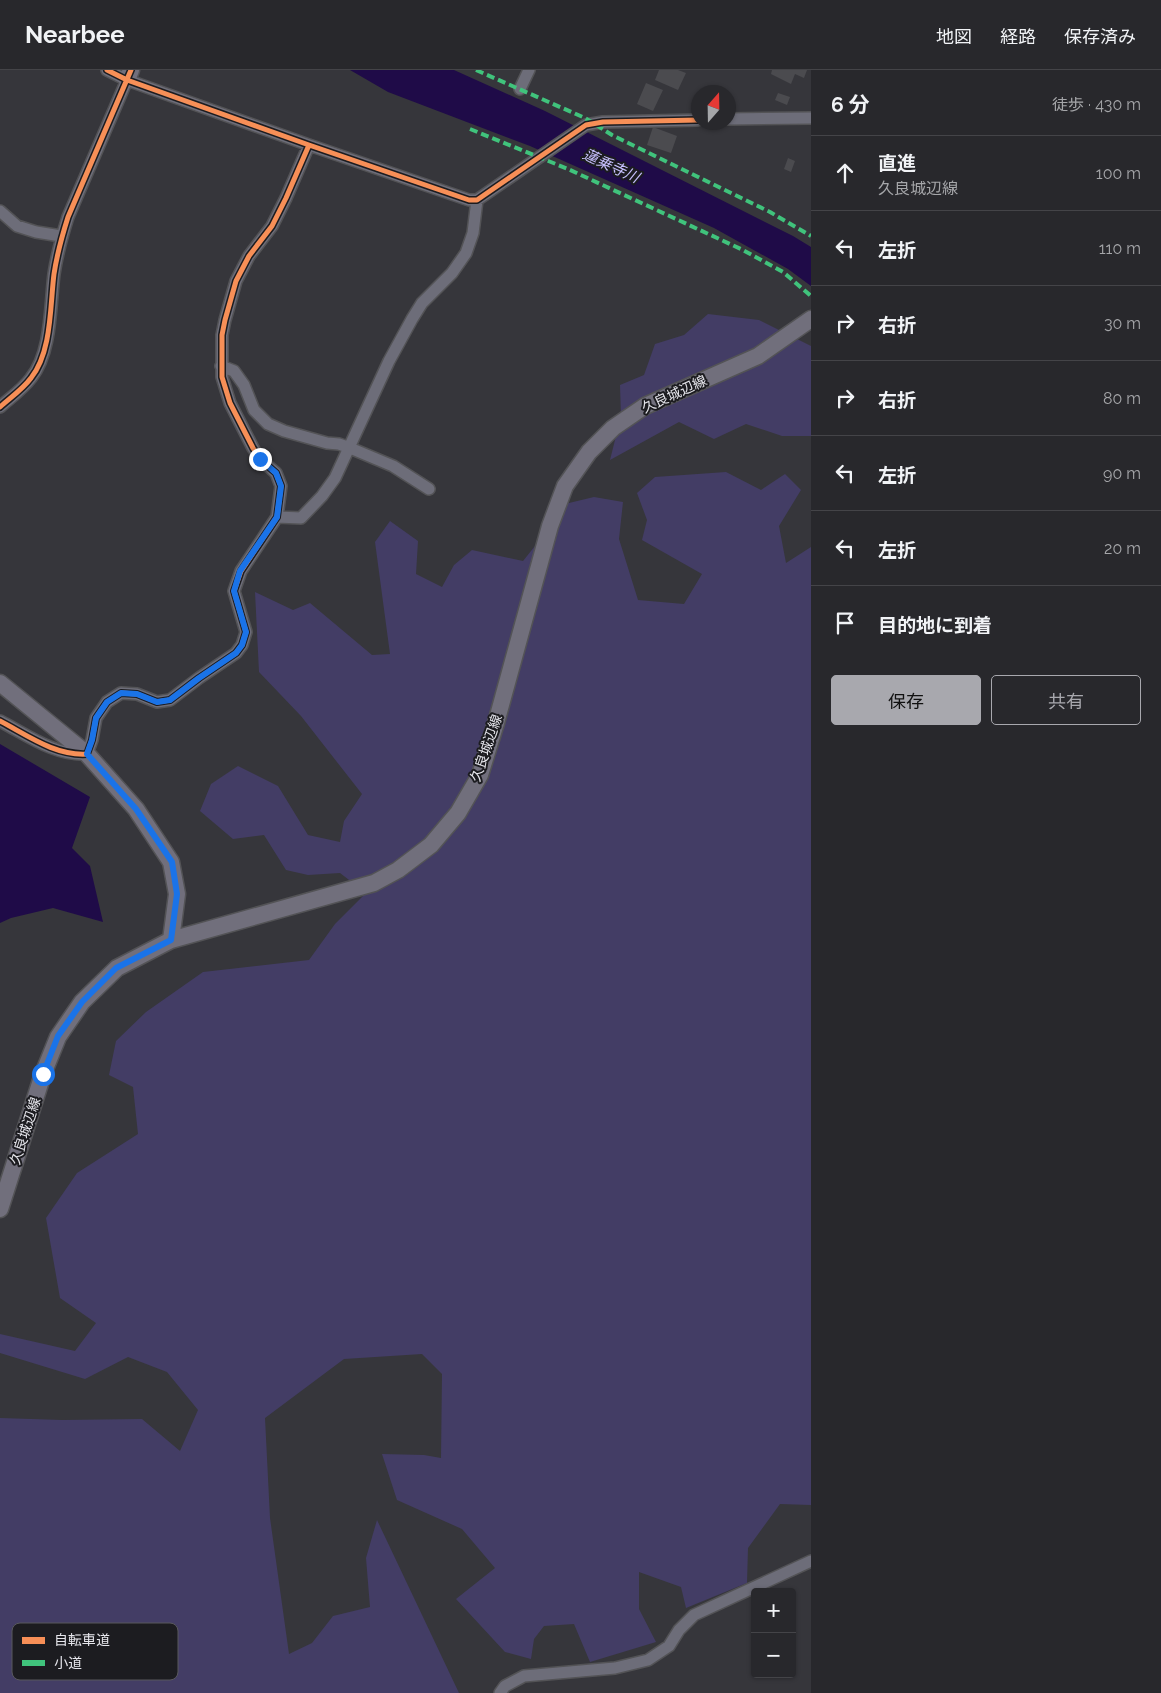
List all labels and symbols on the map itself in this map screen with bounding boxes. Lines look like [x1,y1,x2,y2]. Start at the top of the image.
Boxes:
north arrow [691,85,736,130]
water label: 蓮乗寺川 [580,145,644,188]
street label: 久良城辺線 [639,372,709,416]
route end [249,448,272,471]
street label: 久良城辺線 [467,712,505,784]
route start [32,1063,55,1086]
street label: 久良城辺線 [7,1095,43,1167]
legend [12,1623,178,1680]
text: 自転車道 [54,1632,110,1648]
text: 小道 [54,1655,82,1671]

